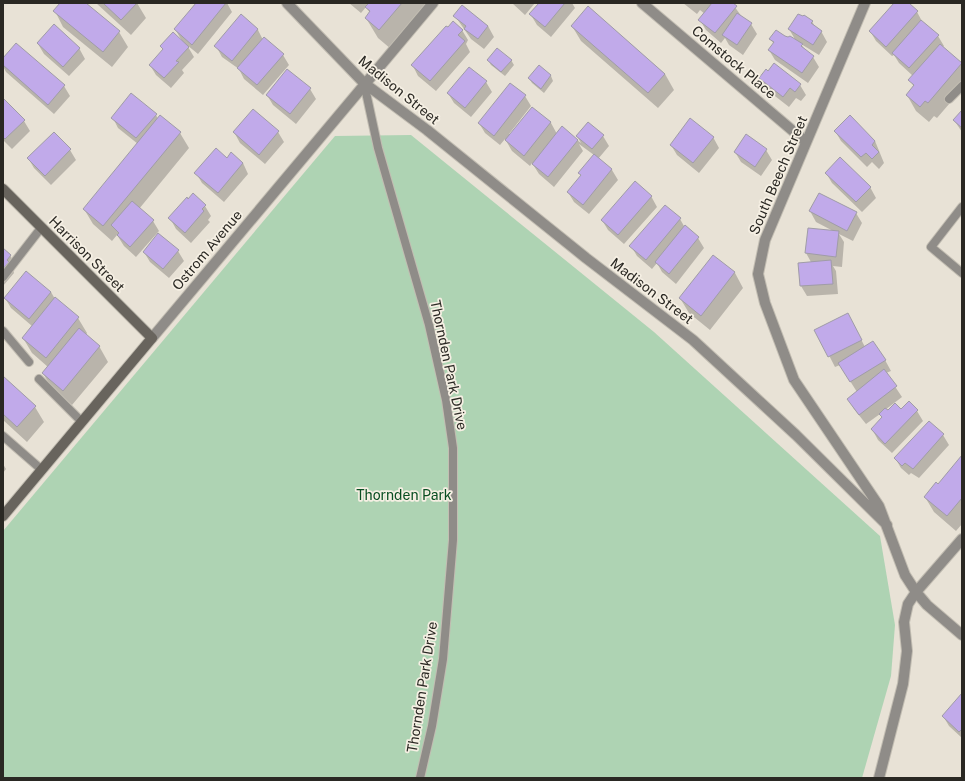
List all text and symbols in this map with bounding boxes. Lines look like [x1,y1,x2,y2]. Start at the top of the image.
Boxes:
street label: Comstock Place [689,22,779,102]
street label: Madison Street [355,53,443,127]
street label: South Beech Street [746,113,810,237]
street label: Ostrom Avenue [169,207,245,293]
street label: Harrison Street [46,213,128,295]
street label: Madison Street [608,255,696,327]
street label: Thornden Park Drive [427,299,471,431]
park label: Thornden Park [356,487,452,503]
street label: Thornden Park Drive [404,620,440,754]

